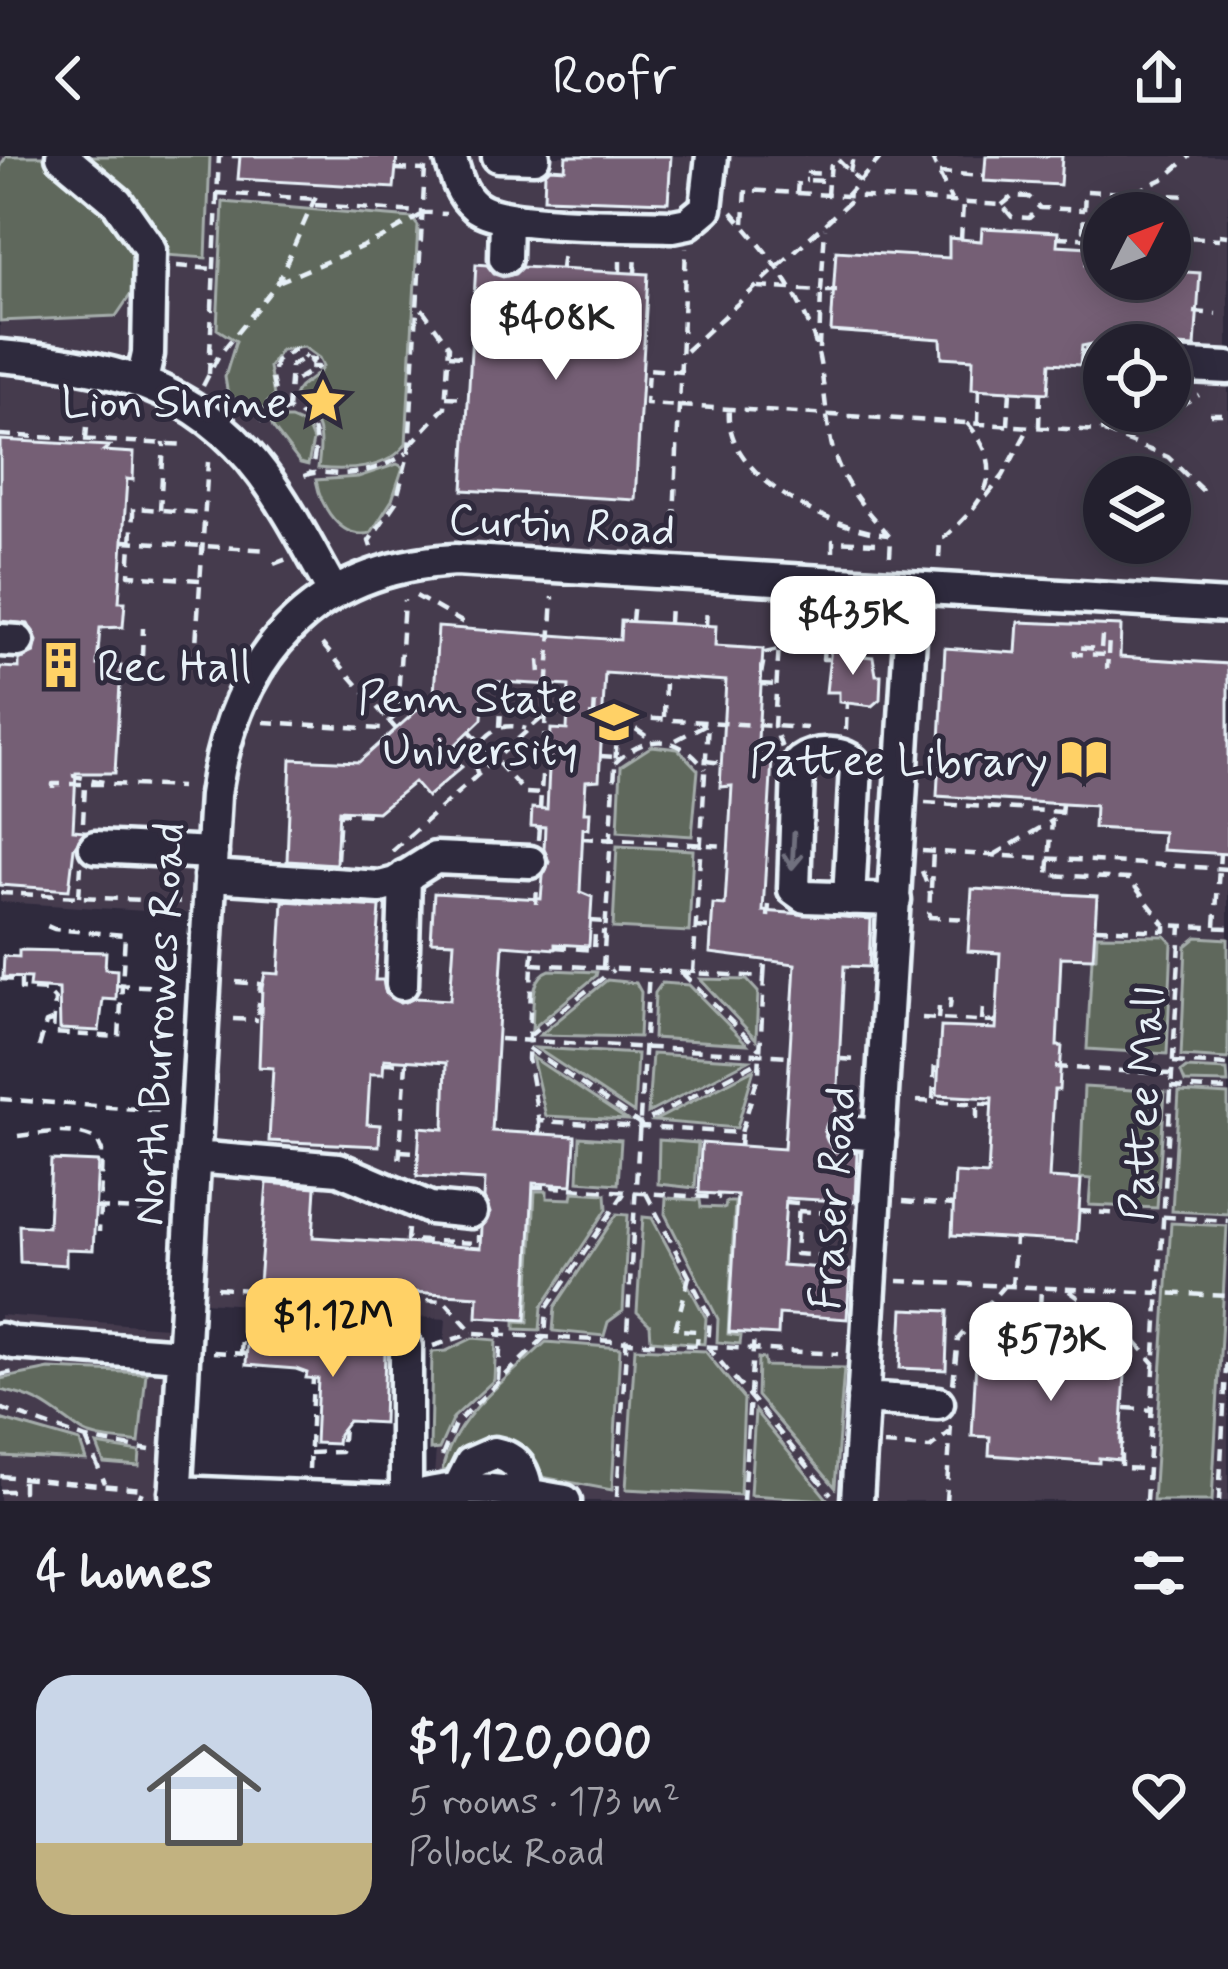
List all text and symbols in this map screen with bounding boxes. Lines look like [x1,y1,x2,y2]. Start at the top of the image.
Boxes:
text: Roofr [552,43,676,114]
icon: back [36,45,102,111]
icon: share [1126,45,1192,111]
north arrow [1083,192,1191,300]
map controls [1083,192,1191,564]
pin: $408K [472,281,640,383]
text: $408K [498,294,614,345]
button: locate [1083,324,1191,432]
place label: Lion Shrine [61,375,287,434]
place icon: Lion Shrine [298,376,348,426]
button: layers [1083,456,1191,564]
street label: Curtin Road [447,491,677,562]
pin: $435K [769,576,937,678]
text: $435K [797,589,909,640]
place label: Rec Hall [97,639,251,698]
building icon: Rec Hall [36,640,86,690]
place label: Penn State University [358,670,578,781]
school or university icon: Penn State University [589,697,639,747]
place label: Pattee Library [749,733,1048,792]
library icon: Pattee Library [1059,734,1109,784]
street label: North Burrowes Road [120,821,201,1227]
one-way arrow [782,830,805,869]
street label: Pattee Mall [1109,986,1180,1223]
street label: Fraser Road [797,1084,872,1312]
pin: $1.12M [235,1278,431,1380]
text: $1.12M [273,1291,393,1342]
pin: $573K [967,1302,1135,1404]
text: $573K [996,1315,1106,1366]
text: 4 homes [36,1540,213,1606]
icon: filters [1126,1540,1192,1606]
text: $1,120,000 [408,1711,652,1777]
icon: home [132,1723,276,1867]
icon: heart [1126,1762,1192,1828]
text: 5 rooms · 173 m² [408,1777,680,1828]
text: Pollock Road [408,1828,604,1879]

